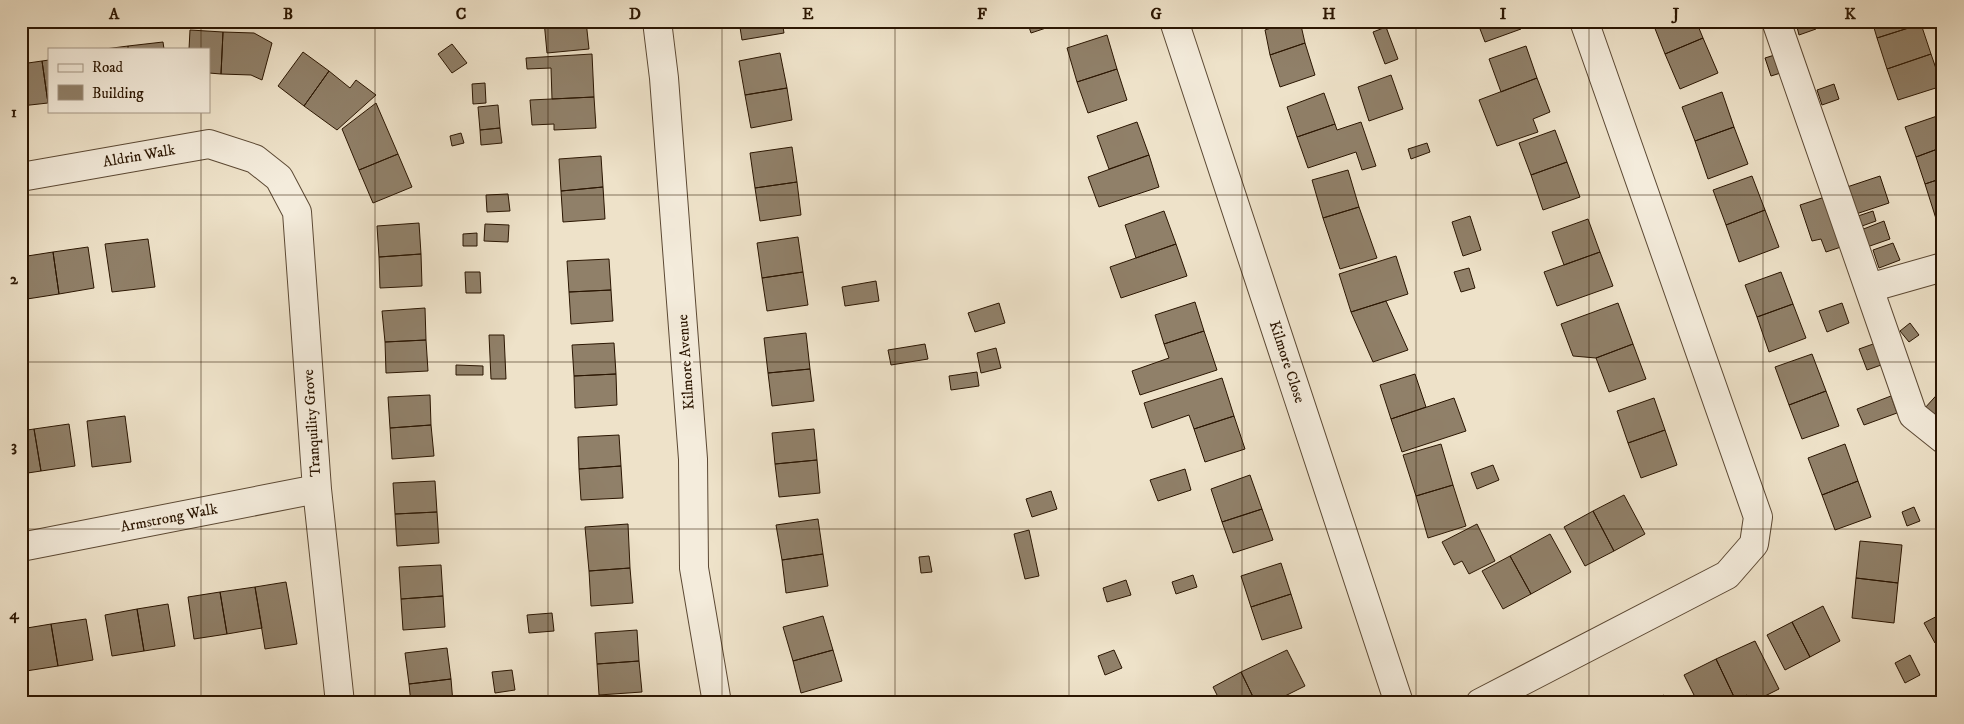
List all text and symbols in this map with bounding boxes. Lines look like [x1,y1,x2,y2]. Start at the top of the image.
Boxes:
text: A [108,4,120,24]
text: B [283,4,293,24]
text: C [456,4,466,24]
text: D [629,4,641,24]
text: E [802,4,814,24]
text: F [977,4,987,24]
text: G [1150,4,1162,24]
text: H [1322,4,1336,24]
text: I [1500,4,1507,24]
text: J [1671,4,1680,24]
text: K [1844,4,1856,24]
legend [48,48,210,112]
text: Road [92,58,124,77]
text: Building [92,84,144,103]
text: 1 [11,102,17,122]
street label: Aldrin Walk [101,140,177,172]
text: 2 [10,269,19,289]
street label: Kilmore Avenue [673,314,699,410]
street label: Kilmore Close [1265,318,1309,406]
street label: Tranquility Grove [299,369,325,477]
text: 3 [11,436,17,456]
street label: Armstrong Walk [119,499,220,537]
text: 4 [8,604,19,624]

